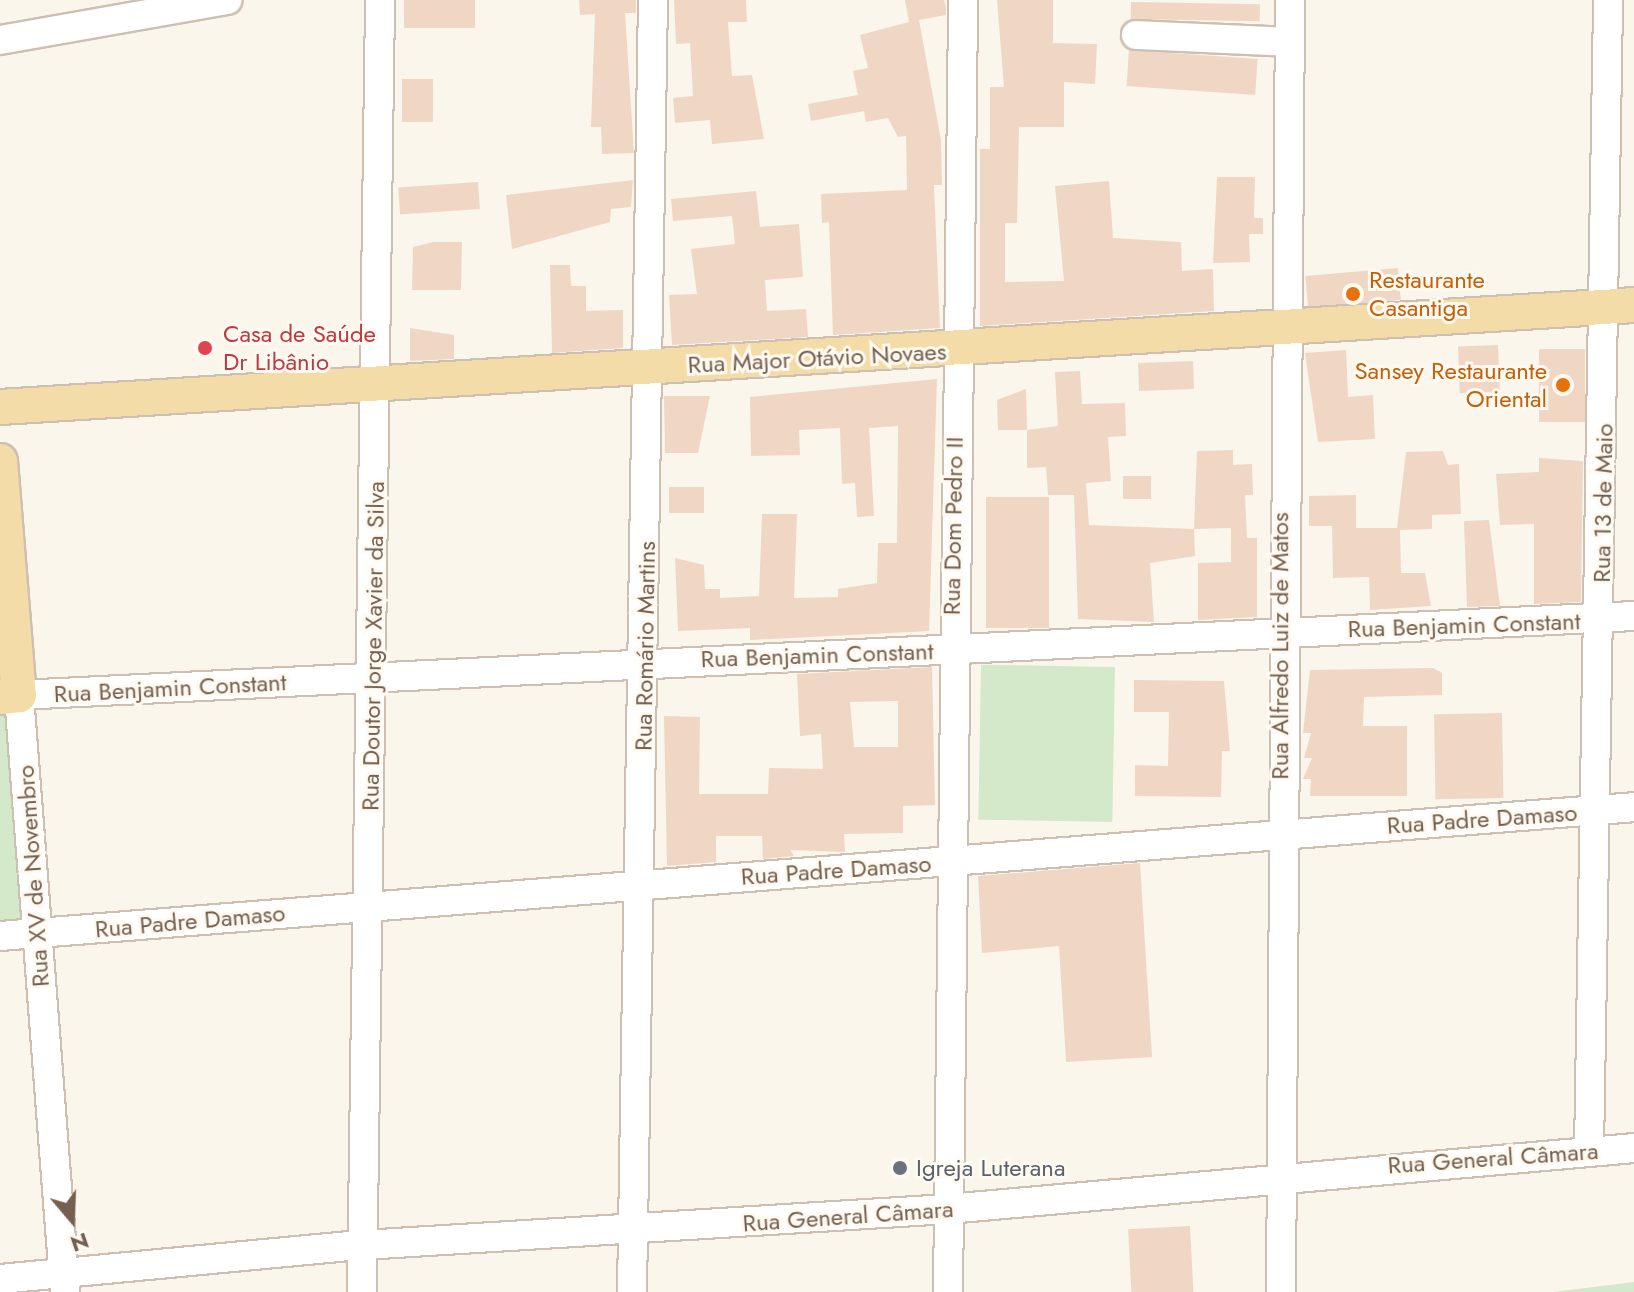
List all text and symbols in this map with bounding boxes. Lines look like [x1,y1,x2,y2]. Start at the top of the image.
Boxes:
place label: Restaurante Casantiga [1369,266,1485,322]
marker: Restaurante Casantiga [1344,285,1362,303]
place label: Casa de Saúde Dr Libânio [223,320,376,376]
marker: Casa de Saúde Dr Libânio [194,337,216,359]
street label: Rua Major Otávio Novaes [687,337,947,379]
place label: Sansey Restaurante Oriental [1354,357,1547,413]
marker: Sansey Restaurante Oriental [1554,376,1572,394]
street label: Rua 13 de Maio [1587,423,1619,583]
street label: Rua Dom Pedro II [937,436,969,616]
street label: Rua Doutor Jorge Xavier da Silva [356,481,390,811]
street label: Rua Alfredo Luiz de Matos [1266,512,1294,780]
street label: Rua Romário Martins [629,541,661,751]
street label: Rua Benjamin Constant [1347,607,1581,643]
street label: Rua Benjamin Constant [700,637,934,673]
street label: Rua Benjamin Constant [53,668,287,708]
street label: Rua XV de Novembro [11,764,55,988]
street label: Rua Padre Damaso [1386,798,1578,840]
street label: Rua Padre Damaso [740,849,932,891]
street label: Rua Padre Damaso [94,898,286,944]
street label: Rua General Câmara [1387,1136,1599,1180]
place label: Igreja Luterana [916,1154,1065,1182]
marker: Igreja Luterana [891,1159,909,1177]
north arrow [32,1180,112,1260]
street label: Rua General Câmara [742,1194,954,1238]
text: N [66,1225,93,1261]

